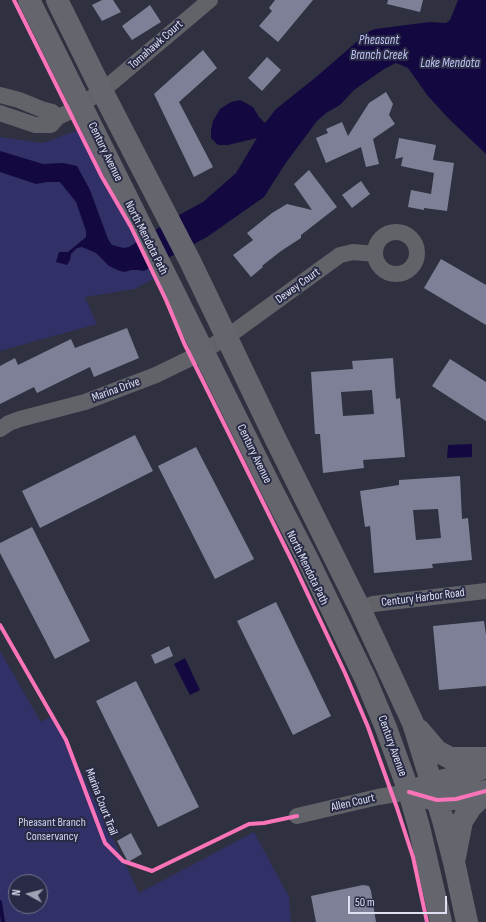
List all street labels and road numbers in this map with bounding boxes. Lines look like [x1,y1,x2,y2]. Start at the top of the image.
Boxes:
street label: Tomahawk Court [126,18,186,72]
street label: Century Avenue [85,120,125,184]
street label: North Mendota Path [121,199,171,277]
street label: Dewey Court [273,265,323,307]
street label: Marina Drive [90,375,142,405]
street label: Century Avenue [234,422,274,486]
street label: North Mendota Path [283,528,331,608]
street label: Century Harbor Road [380,586,466,610]
street label: Century Avenue [374,714,410,778]
street label: Marina Court Trail [82,767,120,837]
street label: Allen Court [330,791,376,815]

